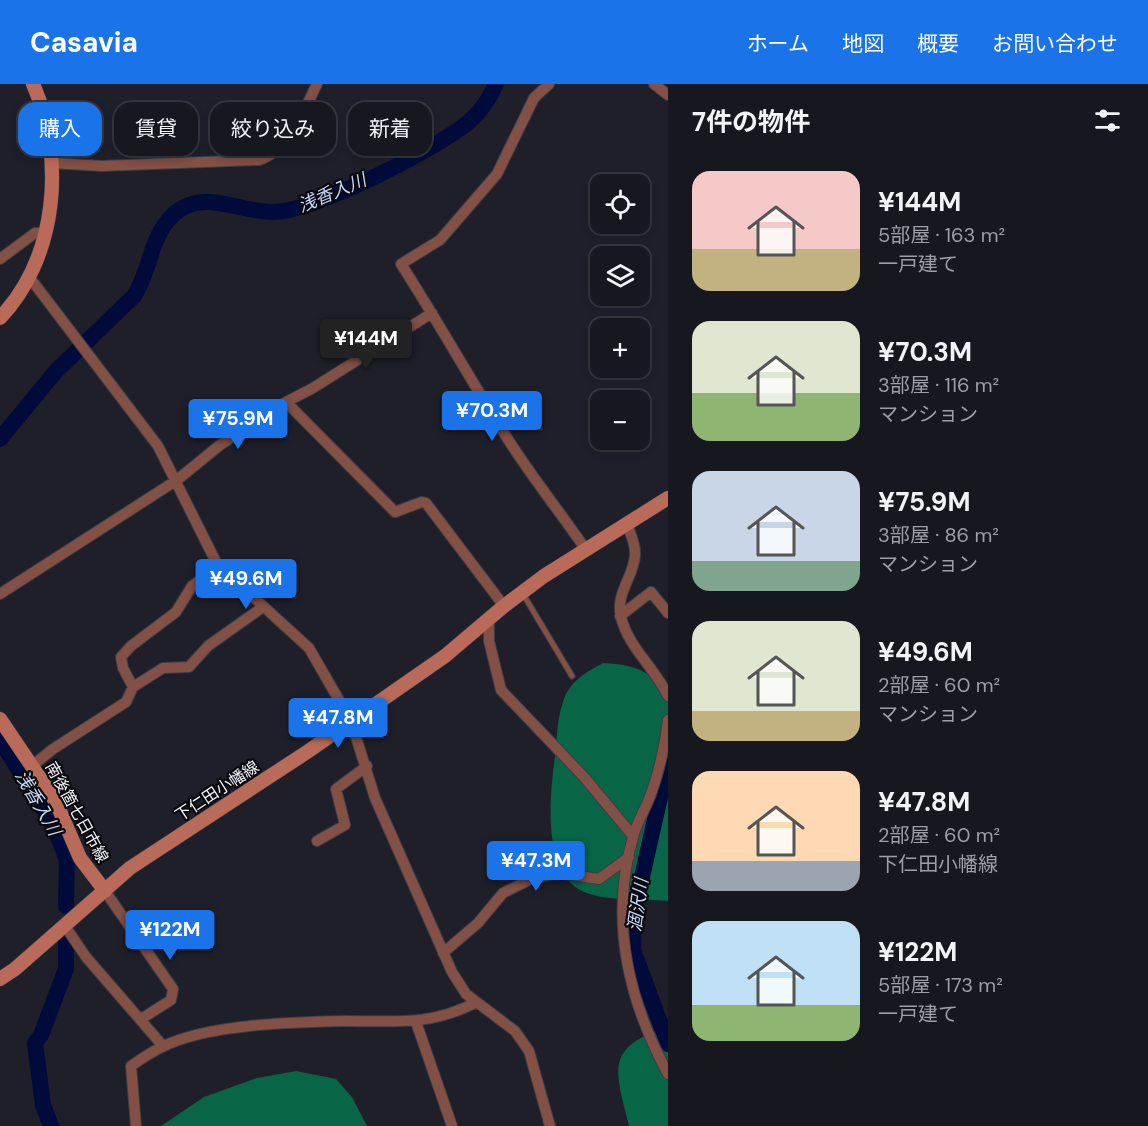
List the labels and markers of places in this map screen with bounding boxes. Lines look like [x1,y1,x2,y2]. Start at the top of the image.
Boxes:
pin: ¥144M [324,319,408,370]
pin: ¥70.3M [443,391,541,442]
pin: ¥75.9M [189,399,287,450]
pin: ¥49.6M [197,559,295,610]
pin: ¥47.8M [289,698,387,749]
pin: ¥47.3M [487,841,585,892]
pin: ¥122M [128,910,212,961]

